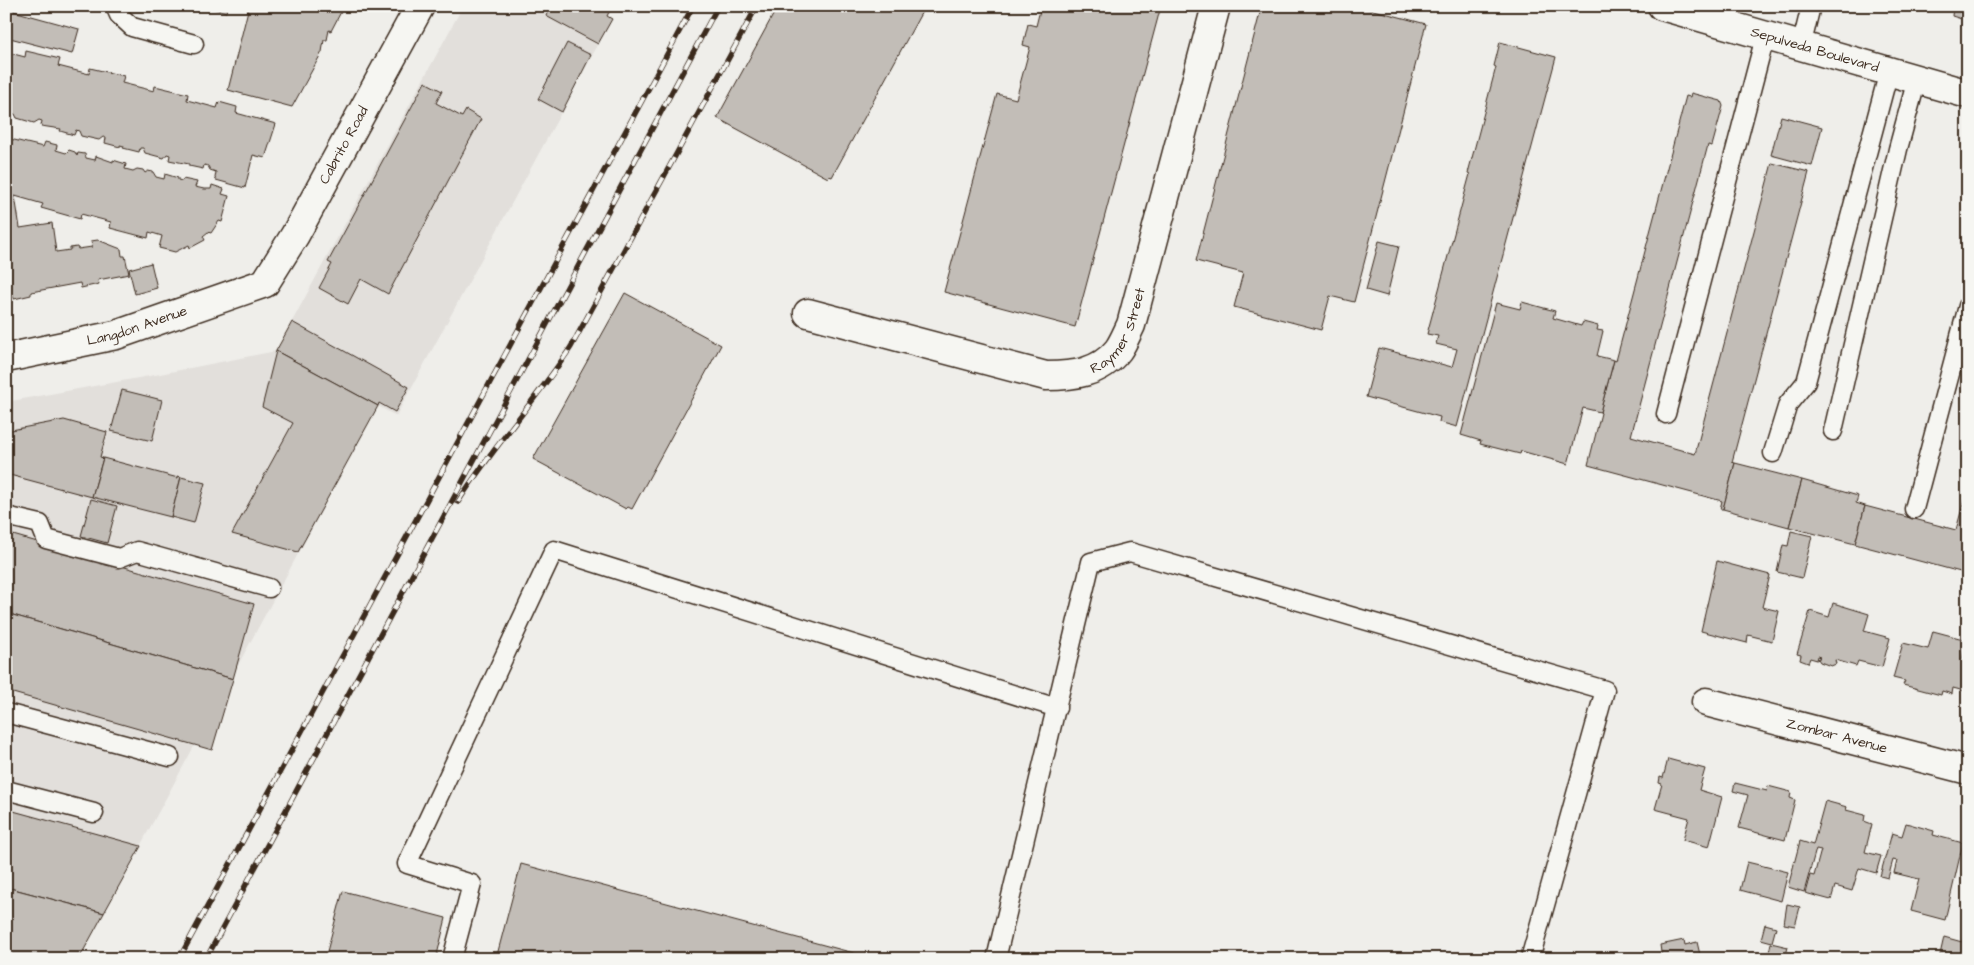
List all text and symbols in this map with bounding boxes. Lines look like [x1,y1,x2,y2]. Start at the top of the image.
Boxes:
street label: Sepulveda Boulevard [1748,22,1881,78]
street label: Cabrito Road [315,103,373,188]
street label: Raymer Street [1087,285,1151,379]
street label: Langdon Avenue [85,301,190,351]
street label: Zombar Avenue [1784,713,1890,759]

